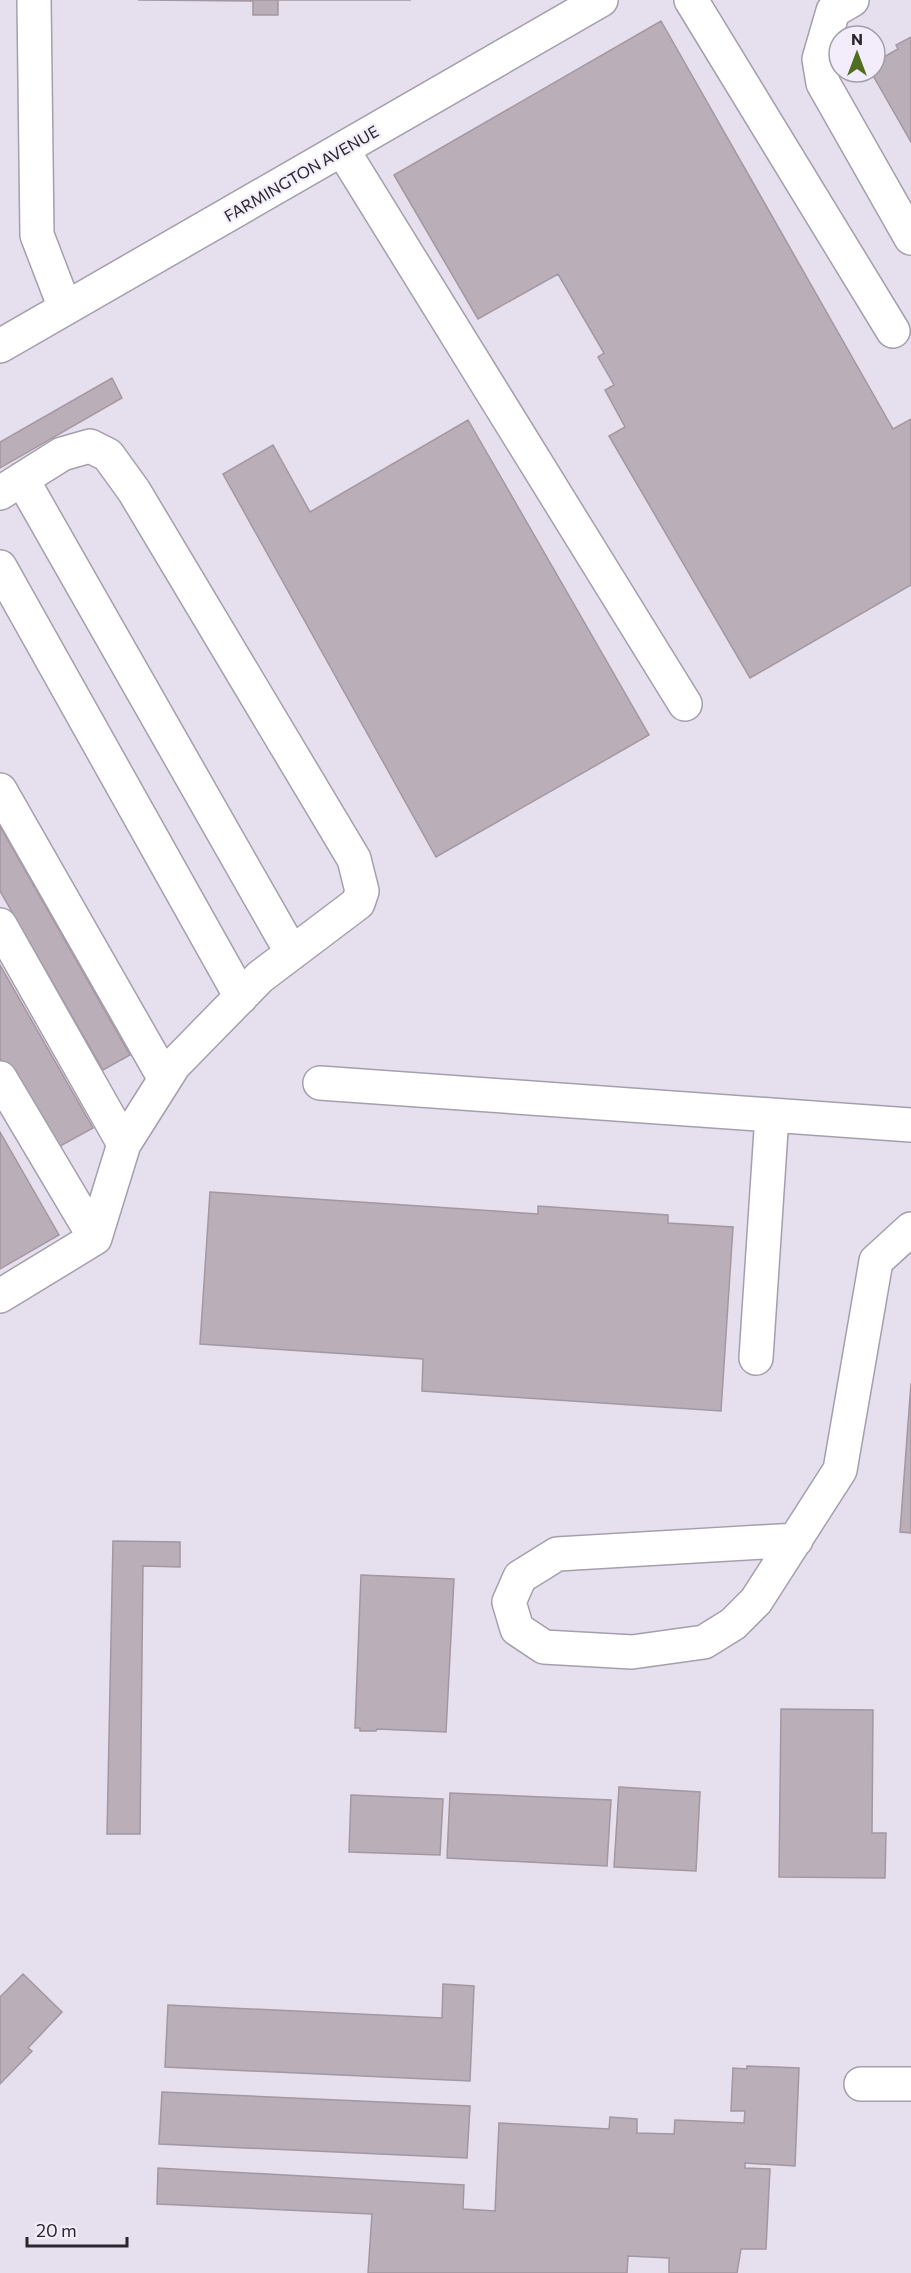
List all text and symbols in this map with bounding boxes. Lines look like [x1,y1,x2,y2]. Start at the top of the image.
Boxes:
north arrow [827,24,887,84]
text: N [851,29,863,48]
street label: FARMINGTON AVENUE [220,121,382,225]
scale bar [27,2210,128,2248]
text: 20 m [36,2219,77,2241]

